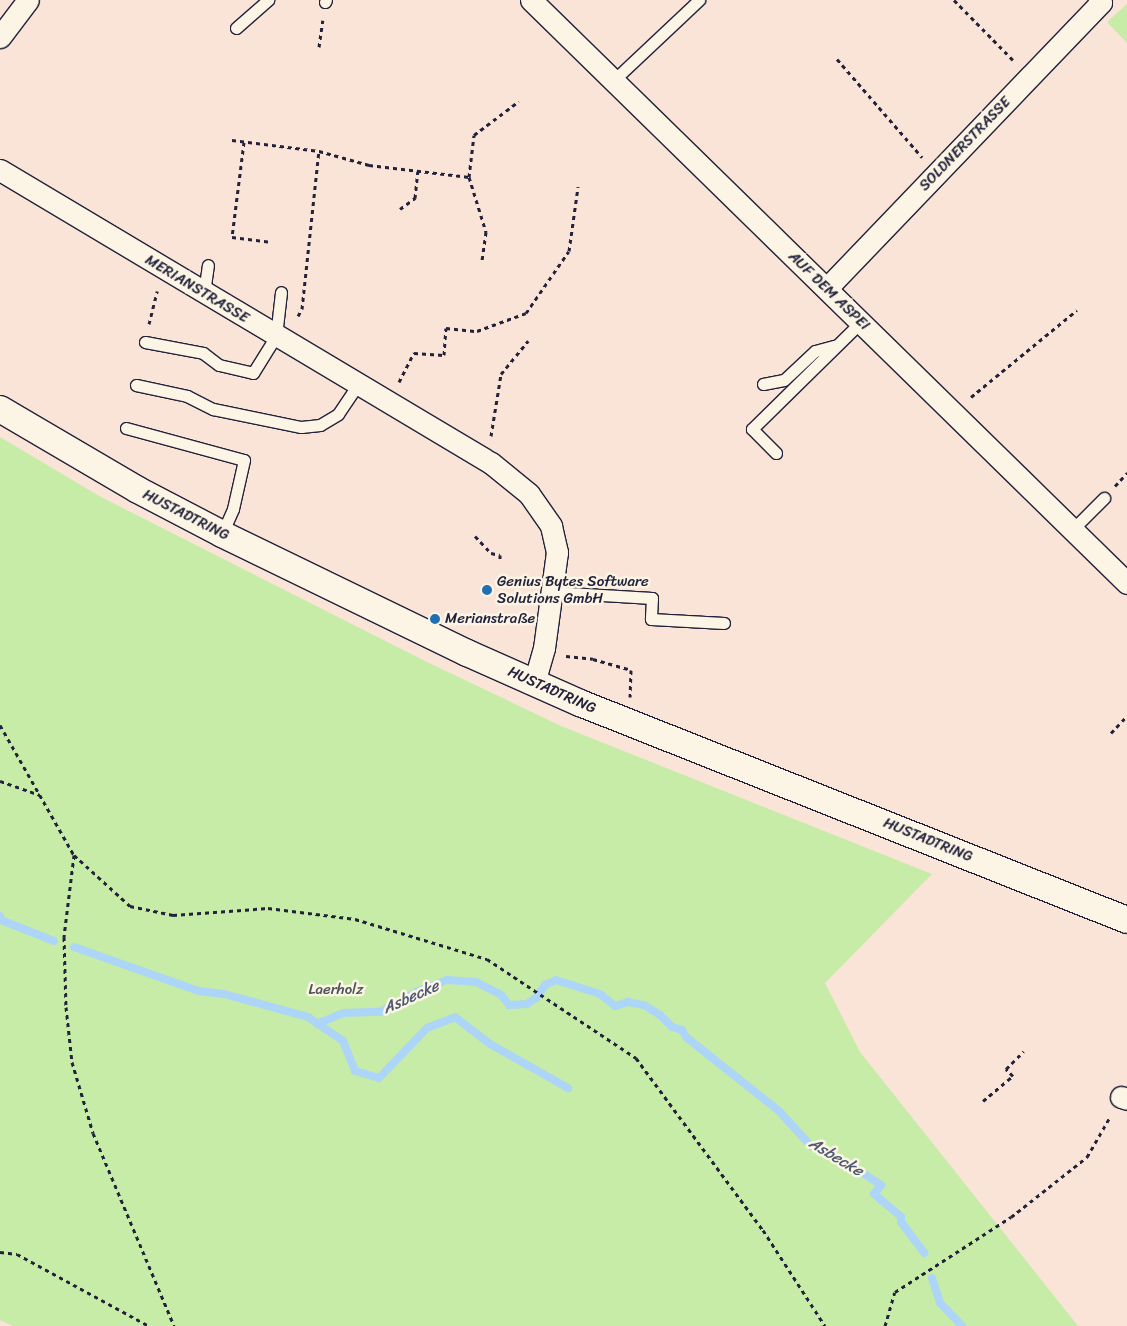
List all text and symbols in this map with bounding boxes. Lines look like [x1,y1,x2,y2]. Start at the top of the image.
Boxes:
street label: SOLDNERSTRASSE [916,93,1014,195]
street label: AUF DEM ASPEI [784,247,874,335]
street label: MERIANSTRASSE [142,251,252,327]
street label: HUSTADTRING [140,485,232,545]
place label: Genius Bytes Software Solutions GmbH [497,572,648,607]
marker: Genius Bytes Software Solutions GmbH [481,584,493,596]
place label: Merianstraße [445,610,535,628]
marker: Merianstraße [429,613,441,625]
street label: HUSTADTRING [505,662,599,718]
street label: HUSTADTRING [881,814,975,866]
water label: Asbecke [380,976,442,1018]
park label: Laerholz [308,981,364,999]
water label: Asbecke [806,1133,866,1181]

